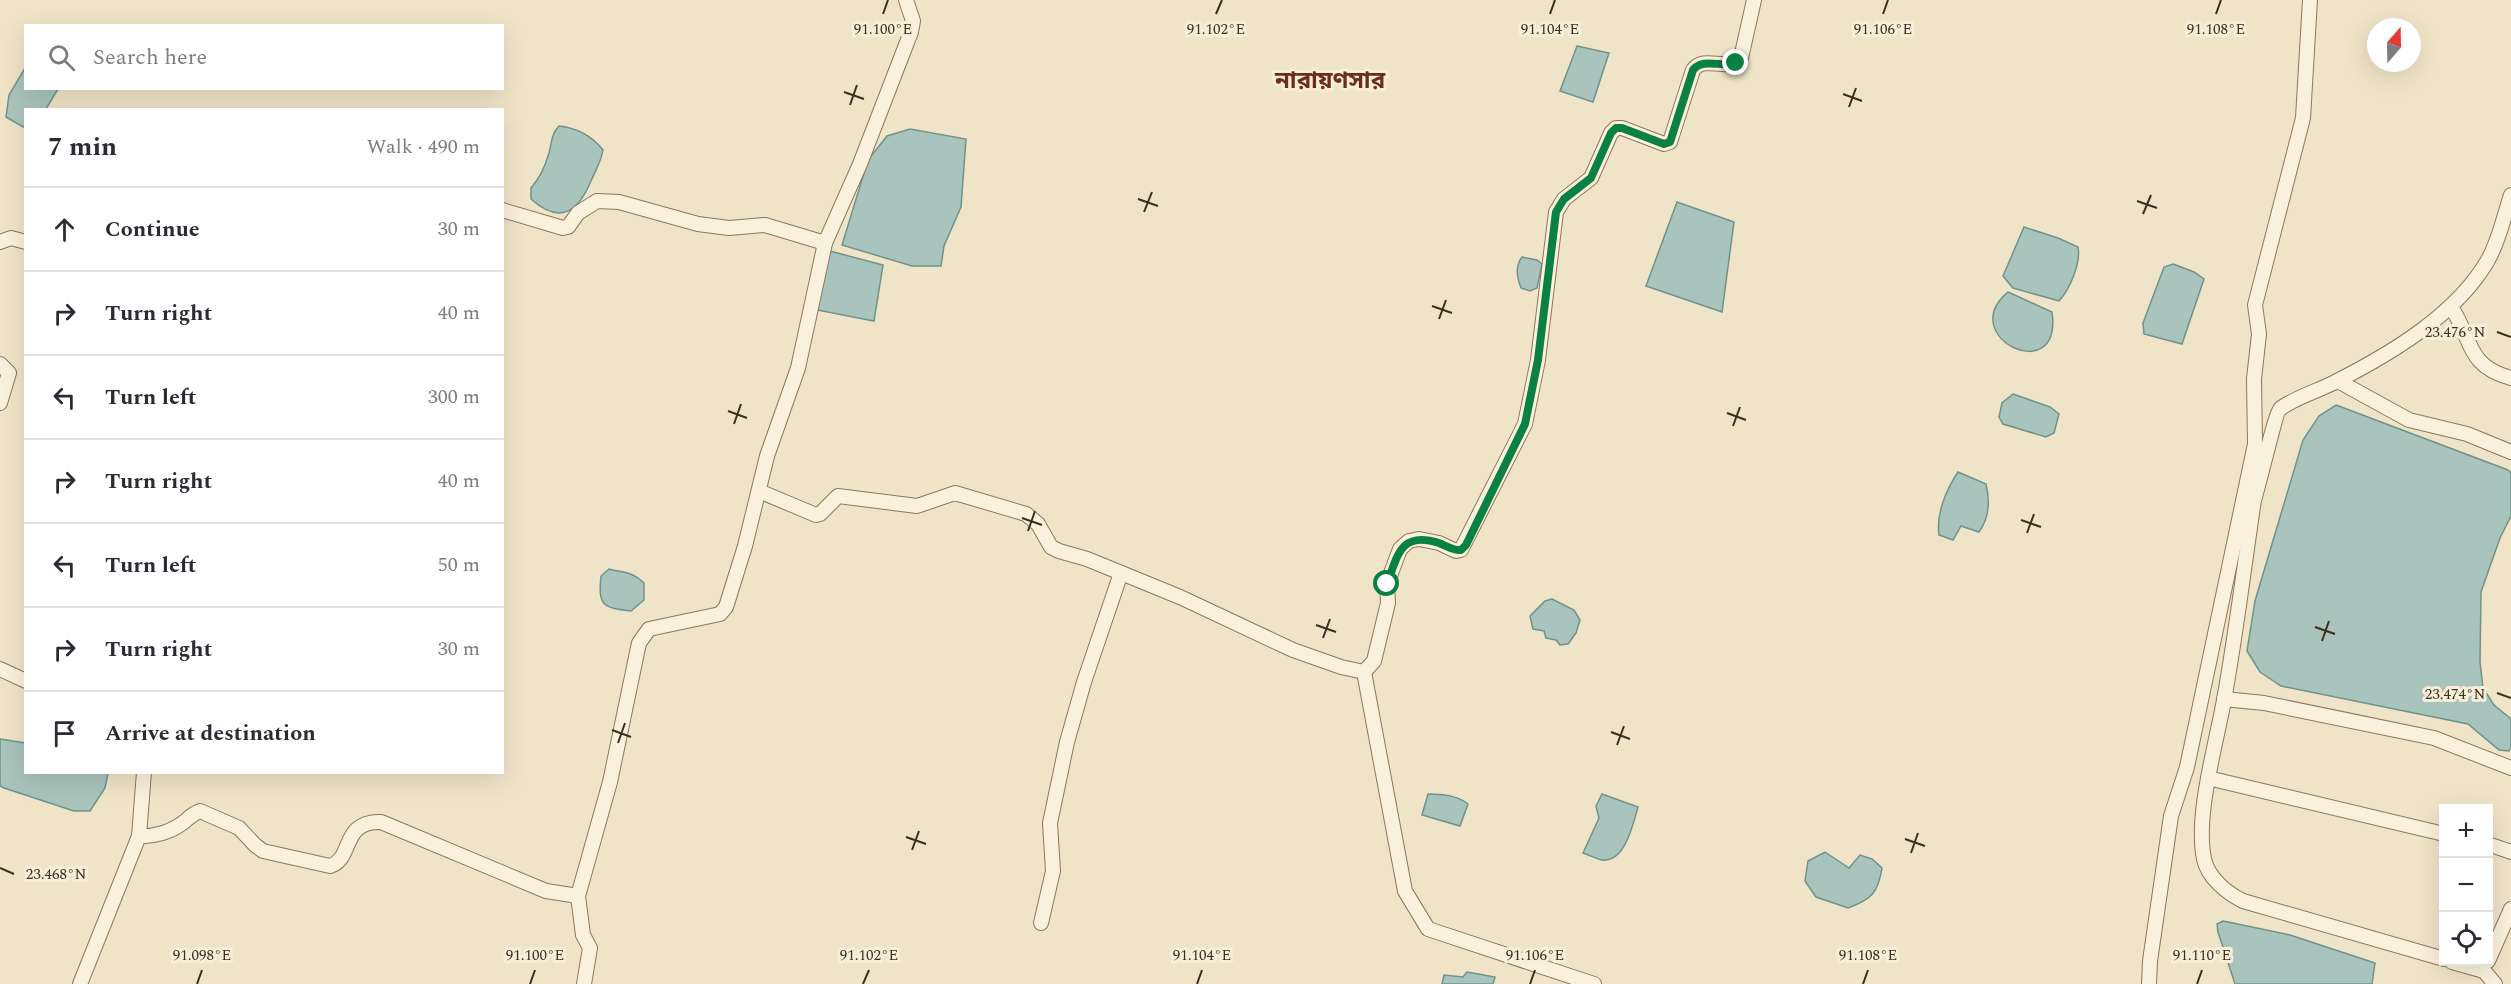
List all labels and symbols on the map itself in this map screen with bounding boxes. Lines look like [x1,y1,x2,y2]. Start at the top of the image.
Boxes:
text: 91.100°E [854,18,912,41]
text: 91.102°E [1187,18,1245,41]
text: 91.104°E [1521,18,1579,41]
text: 91.106°E [1854,18,1912,41]
text: 91.108°E [2187,18,2245,41]
north arrow [2367,18,2421,72]
route end [1722,49,1748,75]
district label: নারায়ণসার [1274,63,1386,99]
text: 23.476°N [2425,321,2485,344]
route start [1373,570,1399,596]
text: 23.474°N [2425,683,2485,706]
text: 23.468°N [26,863,86,886]
text: 91.098°E [173,944,231,967]
text: 91.100°E [506,944,564,967]
text: 91.102°E [840,944,898,967]
text: 91.104°E [1173,944,1231,967]
text: 91.106°E [1506,944,1564,967]
text: 91.108°E [1839,944,1897,967]
text: 91.110°E [2173,944,2231,967]

